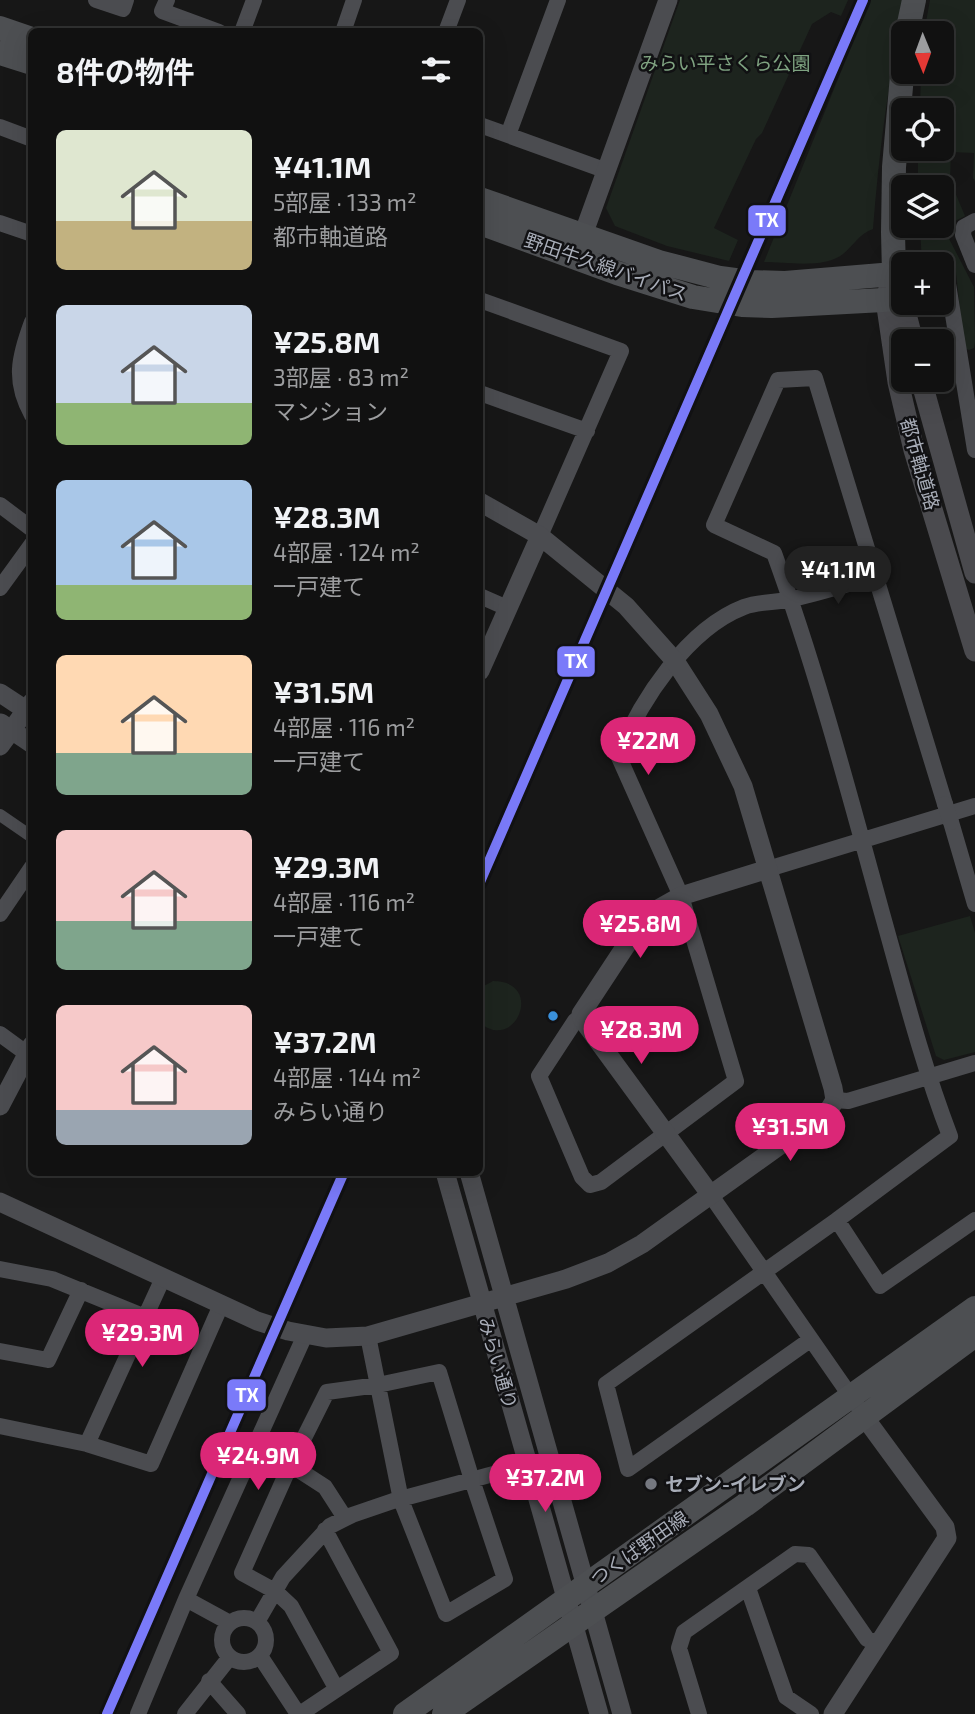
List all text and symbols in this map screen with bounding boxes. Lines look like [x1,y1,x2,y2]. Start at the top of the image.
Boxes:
north arrow [891,21,954,84]
map controls [891,21,954,392]
icon: filters [417,51,455,89]
park label: みらい平さくら公園 [639,51,811,74]
text: 8件の物件 [56,53,195,89]
button: locate [891,98,954,161]
text: ¥41.1M [273,148,371,184]
icon: home [112,158,196,242]
button: layers [891,175,954,238]
text: 5部屋 · 133 m² [273,188,417,216]
line badge: TX [747,204,787,237]
text: TX [755,208,780,231]
text: 都市軸道路 [273,222,388,250]
street label: 野田牛久線バイパス [522,228,691,305]
button: + [891,252,954,315]
text: ¥25.8M [273,323,380,359]
button: − [891,329,954,392]
icon: home [112,333,196,417]
text: 3部屋 · 83 m² [273,363,409,391]
text: マンション [273,397,388,425]
street label: 都市軸道路 [896,415,945,513]
text: ¥28.3M [273,498,381,534]
icon: home [112,508,196,592]
text: 4部屋 · 124 m² [273,538,420,566]
pin: ¥41.1M [781,546,895,606]
text: ¥41.1M [800,555,876,583]
text: 一戸建て [273,572,365,600]
line badge: TX [556,645,596,678]
text: TX [564,649,589,672]
text: ¥31.5M [273,673,374,709]
icon: home [112,683,196,767]
text: 4部屋 · 116 m² [273,713,415,741]
pin: ¥22M [607,718,689,777]
text: ¥22M [616,726,680,754]
text: 一戸建て [273,747,365,775]
text: ¥29.3M [273,848,380,884]
icon: home [112,858,196,942]
text: 4部屋 · 116 m² [273,888,415,916]
pin: ¥25.8M [583,900,697,960]
text: ¥25.8M [599,909,681,937]
text: 一戸建て [273,922,365,950]
pin: ¥28.3M [584,1006,698,1066]
unlabelled marker [546,1009,560,1023]
text: ¥28.3M [600,1015,682,1043]
text: ¥37.2M [273,1023,377,1059]
icon: home [112,1033,196,1117]
text: 4部屋 · 144 m² [273,1063,421,1091]
text: みらい通り [273,1097,388,1125]
pin: ¥31.5M [733,1104,847,1163]
text: ¥31.5M [751,1112,829,1140]
pin: ¥29.3M [85,1310,199,1369]
street label: みらい通り [474,1314,523,1412]
text: ¥29.3M [101,1318,183,1346]
line badge: TX [226,1378,267,1412]
text: TX [235,1383,260,1406]
pin: ¥24.9M [201,1432,315,1492]
text: ¥24.9M [216,1441,300,1469]
pin: ¥37.2M [488,1454,602,1514]
text: ¥37.2M [505,1463,585,1491]
place label: セブン-イレブン [665,1472,806,1495]
marker: セブン-イレブン [643,1476,659,1492]
street label: つくば野田線 [585,1505,692,1590]

